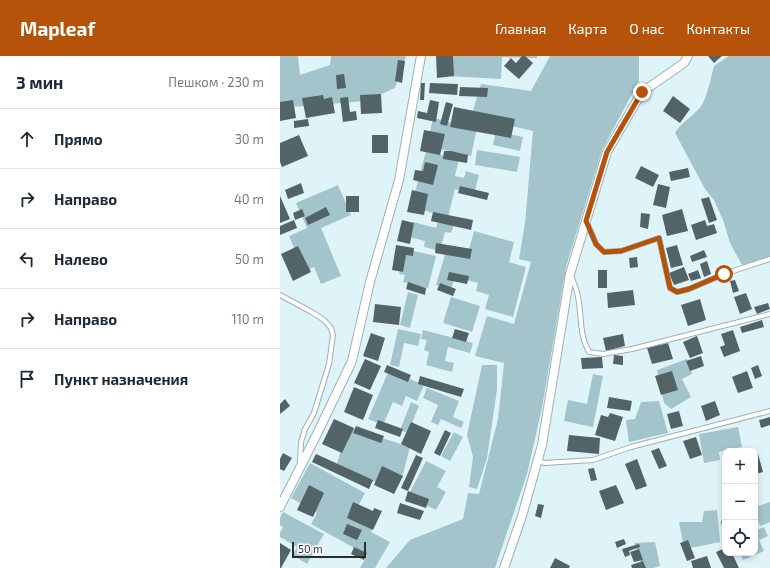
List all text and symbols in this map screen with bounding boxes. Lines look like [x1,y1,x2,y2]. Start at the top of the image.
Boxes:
text: Mapleaf [20,17,95,40]
text: Главная [495,20,546,37]
text: Карта [568,20,607,37]
text: О нас [629,20,665,37]
text: Контакты [687,20,750,37]
text: 3 мин [16,72,63,92]
text: Пешком · 230 m [168,74,264,90]
route end [633,83,651,101]
icon: ahead [16,128,38,150]
text: Прямо [54,130,103,148]
text: 30 m [235,131,264,147]
icon: right [16,188,38,210]
text: Направо [54,190,117,208]
text: 40 m [234,191,264,207]
icon: left [16,248,38,270]
text: Налево [54,250,108,268]
text: 50 m [235,251,264,267]
route start [715,265,733,283]
icon: right [16,308,38,330]
text: Направо [54,310,117,328]
text: 110 m [232,311,264,327]
icon: arrive [16,368,38,390]
text: Пункт назначения [54,370,188,388]
map controls [722,448,758,556]
button: + [722,448,758,484]
button: − [722,484,758,520]
button: locate [722,520,758,556]
scale bar [292,540,366,559]
text: 50 m [298,542,323,555]

